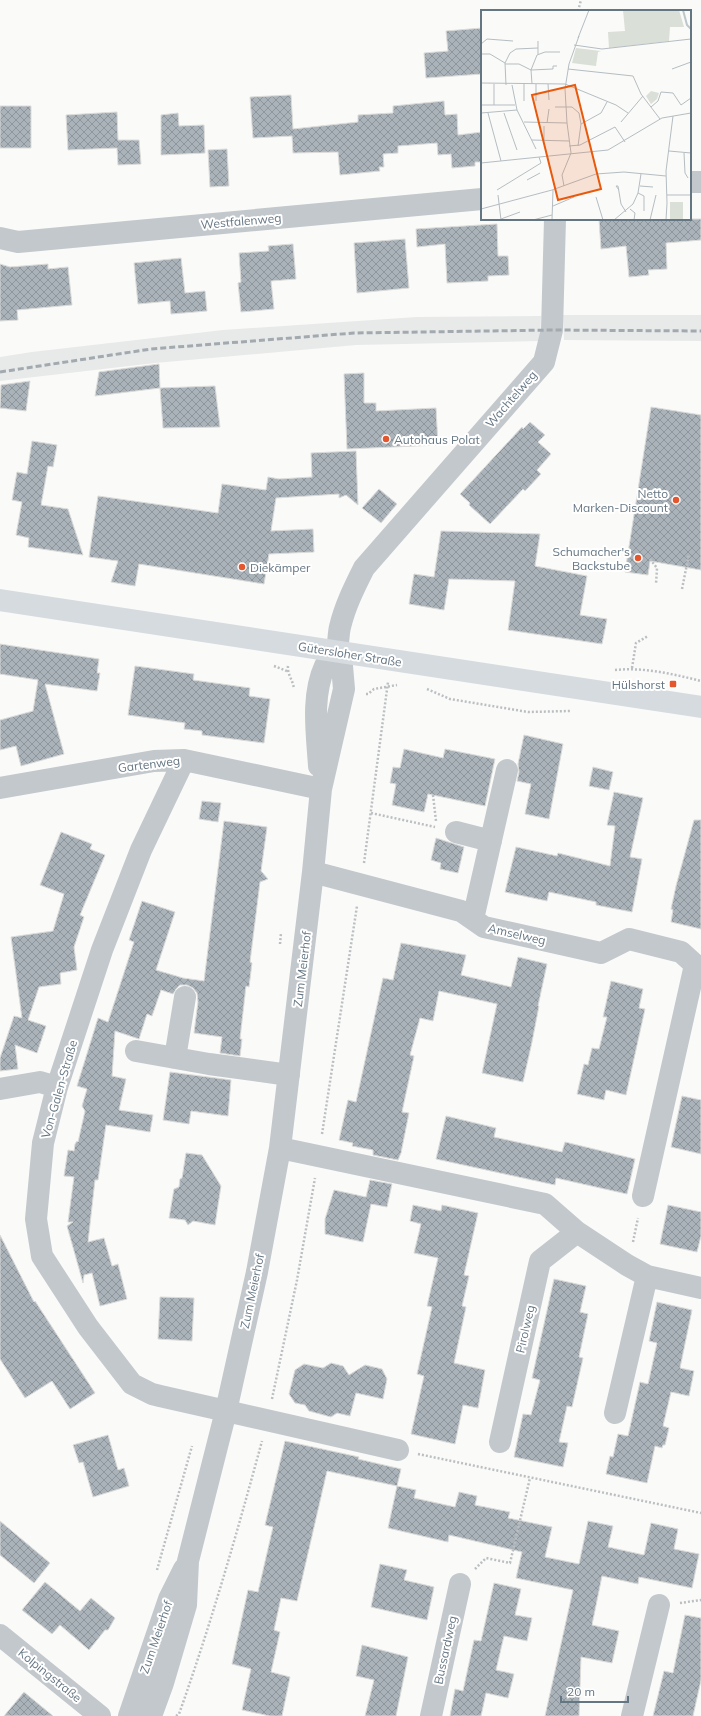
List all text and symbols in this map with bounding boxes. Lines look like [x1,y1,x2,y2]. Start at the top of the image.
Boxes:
inset map [481,10,691,220]
street label: Westfalenweg [200,210,282,232]
street label: Wachtelweg [482,367,540,431]
place label: Autohaus Polat [394,432,480,447]
marker: Autohaus Polat [381,434,391,444]
place label: Netto Marken-Discount [573,486,668,515]
marker: Netto Marken-Discount [671,495,681,505]
place label: Schumacher's Backstube [552,544,630,573]
marker: Schumacher's Backstube [633,553,643,563]
place label: Diekämper [250,560,311,575]
marker: Diekämper [237,562,247,572]
street label: Gütersloher Straße [297,638,403,670]
place label: Hülshorst [612,677,665,692]
marker: Hülshorst [668,679,678,689]
street label: Gartenweg [117,753,181,775]
street label: Amselweg [487,920,547,948]
street label: Zum Meierhof [290,929,314,1008]
street label: Von-Galen-Straße [38,1038,80,1140]
street label: Zum Meierhof [237,1251,267,1330]
street label: Pirolweg [512,1304,538,1354]
street label: Zum Meierhof [137,1598,176,1675]
street label: Bussardweg [430,1614,460,1686]
street label: Kolpingstraße [15,1645,85,1705]
scale bar [561,1678,628,1704]
text: 20 m [567,1684,595,1699]

